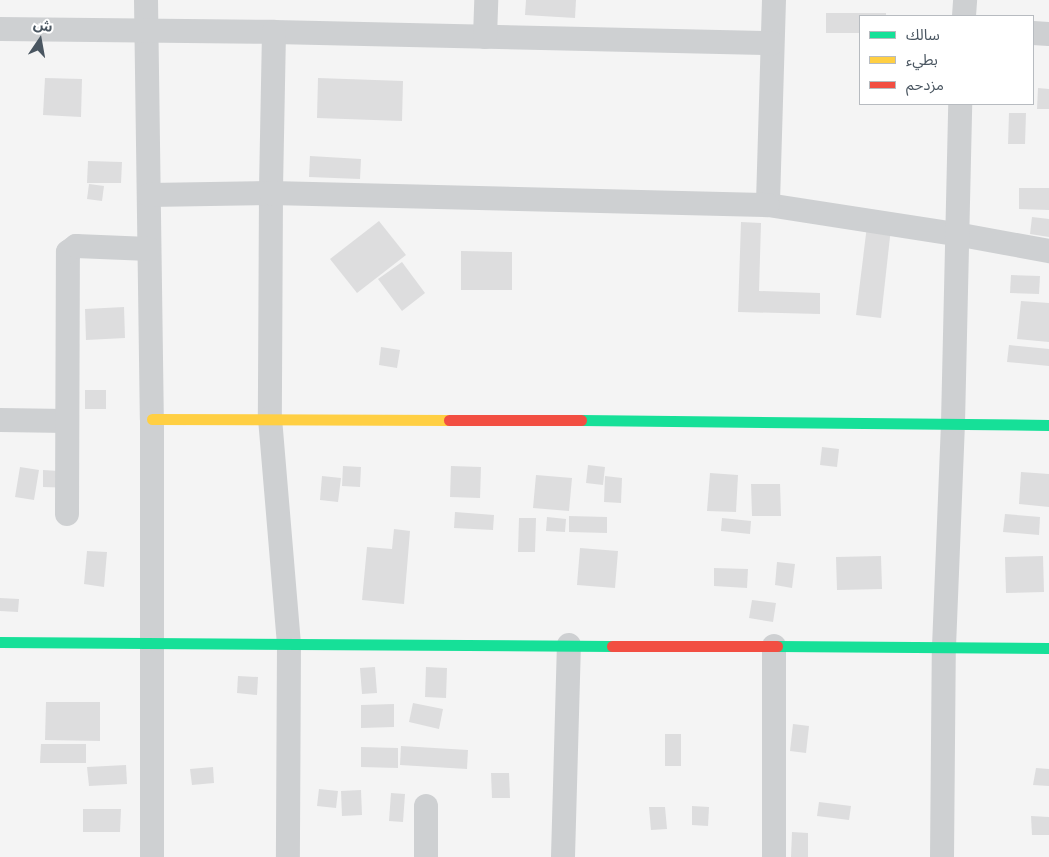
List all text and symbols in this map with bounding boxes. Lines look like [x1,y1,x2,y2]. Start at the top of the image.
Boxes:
text: ش [32,14,55,37]
north arrow [15,15,65,65]
legend [859,15,1034,105]
text: سالك [906,24,940,46]
text: بطيء [906,49,938,71]
text: مزدحم [906,74,944,96]

